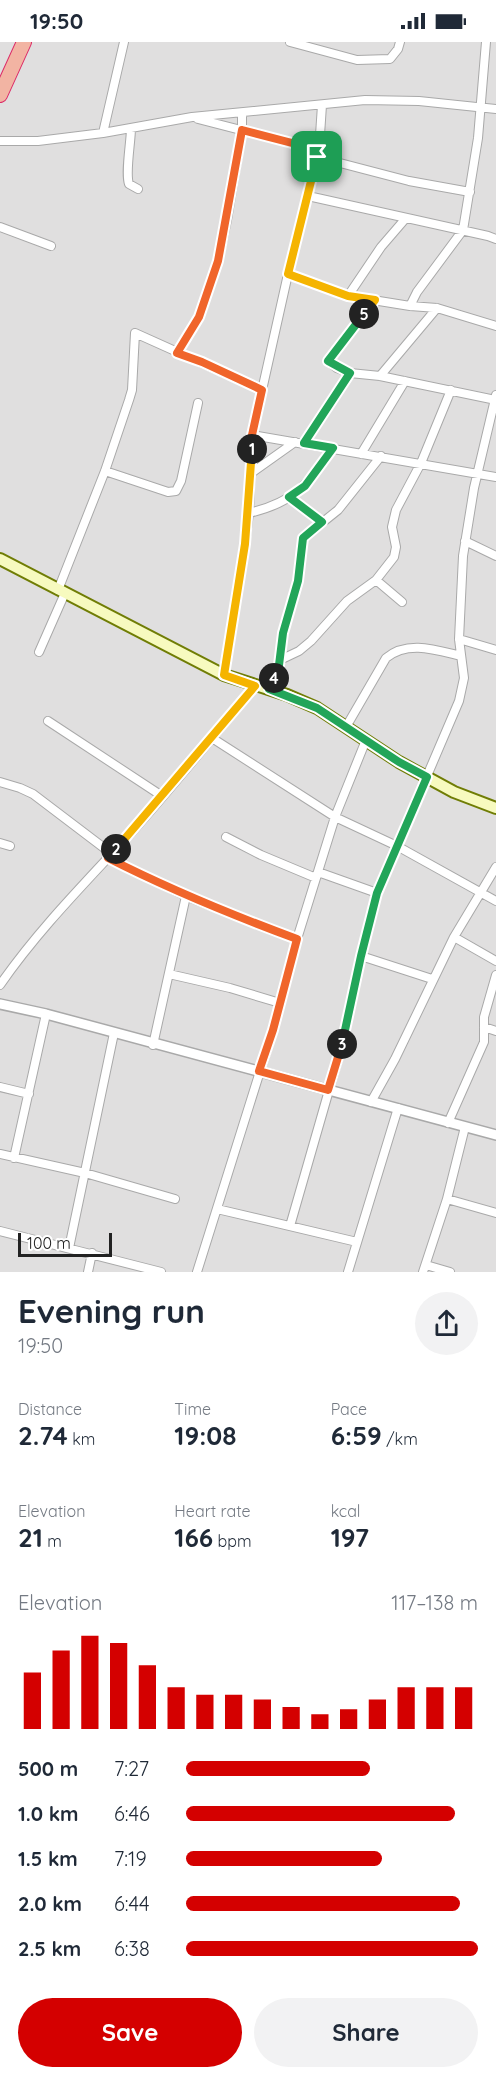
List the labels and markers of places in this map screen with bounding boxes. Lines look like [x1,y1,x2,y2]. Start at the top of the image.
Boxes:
pin [291,131,342,182]
pin: 5 [349,299,379,329]
pin: 1 [237,434,267,464]
pin: 4 [259,663,289,693]
pin: 2 [101,834,131,864]
pin: 3 [327,1029,357,1059]

